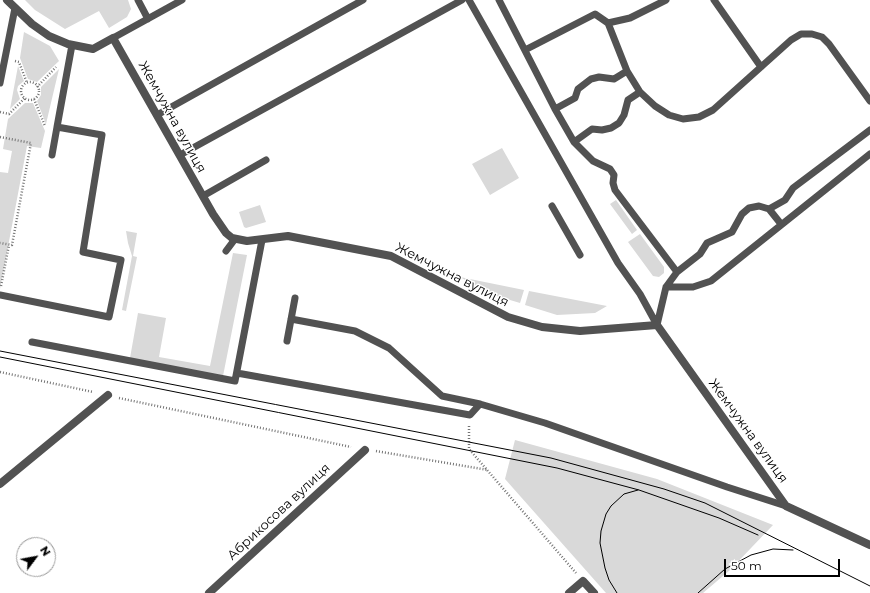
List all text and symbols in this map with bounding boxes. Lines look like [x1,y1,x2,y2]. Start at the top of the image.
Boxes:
street label: Жемчужна вулиця [135,59,209,175]
street label: Жемчужна вулиця [393,240,511,310]
street label: Жемчужна вулиця [705,376,791,486]
street label: Абрикосова вулиця [224,460,334,564]
north arrow [16,537,56,577]
text: N [37,544,54,559]
scale bar [726,551,842,577]
text: 50 m [731,558,762,573]

